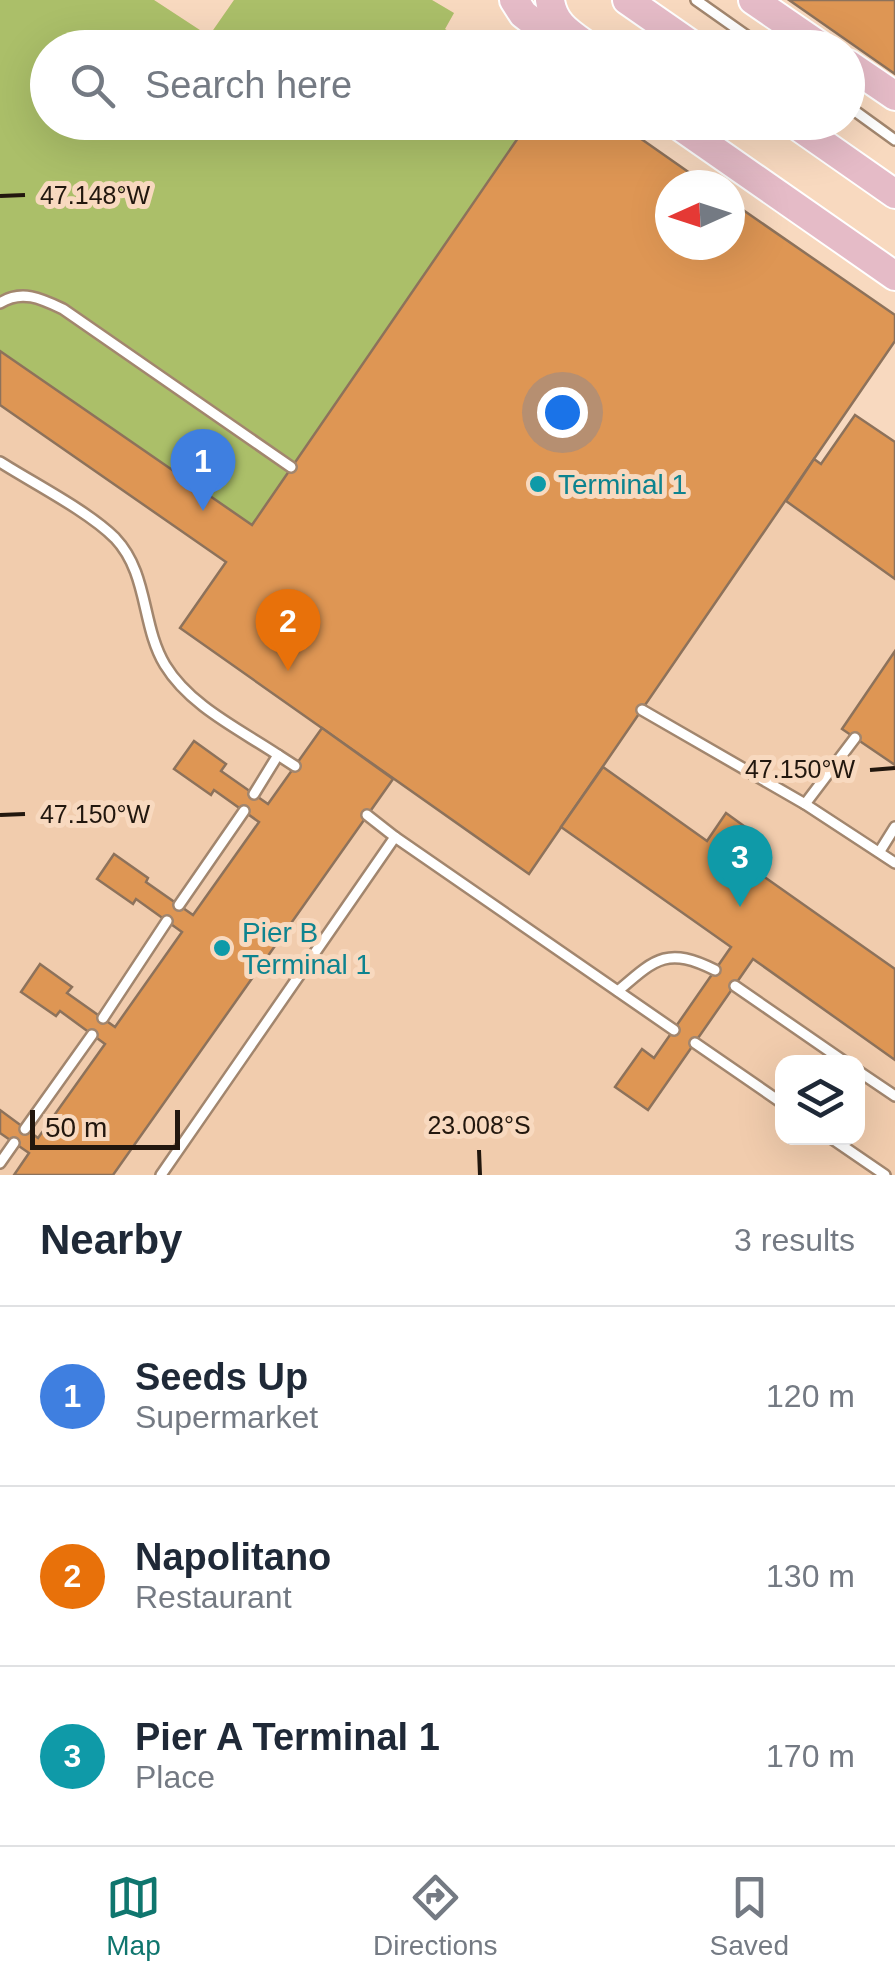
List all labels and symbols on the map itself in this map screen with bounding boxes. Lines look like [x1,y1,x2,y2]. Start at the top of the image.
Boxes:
north arrow [655,170,745,260]
text: 47.148°W [40,181,150,209]
your location [537,387,588,438]
pin: 1 [170,428,236,511]
place label: Terminal 1 [558,469,687,500]
marker: Terminal 1 [527,473,549,495]
pin: 2 [256,588,320,671]
text: 47.150°W [745,755,855,783]
text: 47.150°W [40,800,150,828]
pin: 3 [708,824,772,907]
place label: Pier B Terminal 1 [242,917,371,980]
marker: Pier B Terminal 1 [211,937,233,959]
scale bar [30,1105,180,1150]
text: 23.008°S [427,1111,531,1139]

